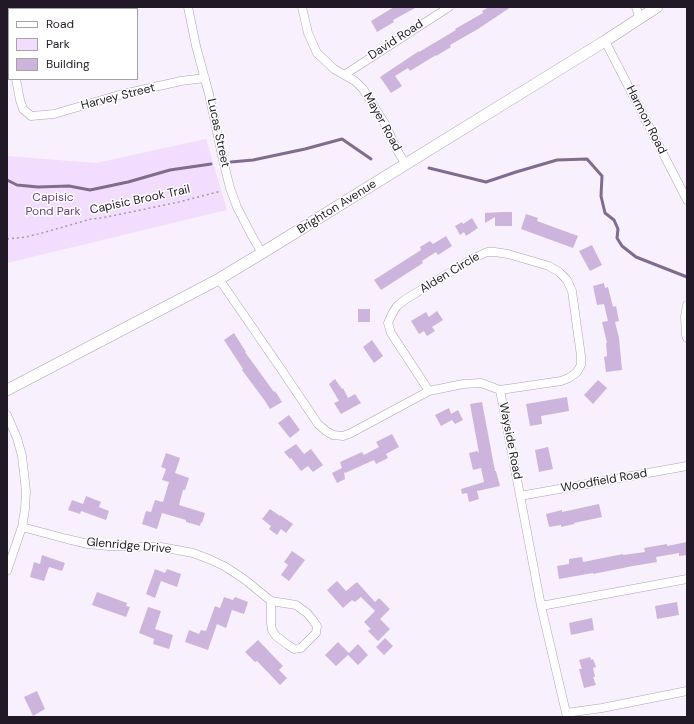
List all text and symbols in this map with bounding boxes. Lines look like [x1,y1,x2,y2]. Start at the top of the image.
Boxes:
legend [8,8,138,80]
text: Road [46,16,74,32]
street label: David Road [366,17,426,63]
text: Park [46,36,70,52]
text: Building [46,56,90,72]
street label: Harvey Street [80,81,156,113]
street label: Harmon Road [623,83,669,157]
street label: Mayer Road [360,90,404,154]
street label: Lucas Street [204,97,232,169]
street label: Brighton Avenue [295,177,379,237]
street label: Capisic Brook Trail [89,182,191,218]
park label: Capisic Pond Park [25,191,81,219]
street label: Alden Circle [418,250,482,296]
street label: Wayside Road [495,401,525,481]
street label: Woodfield Road [560,466,648,496]
street label: Glenridge Drive [86,535,172,557]

